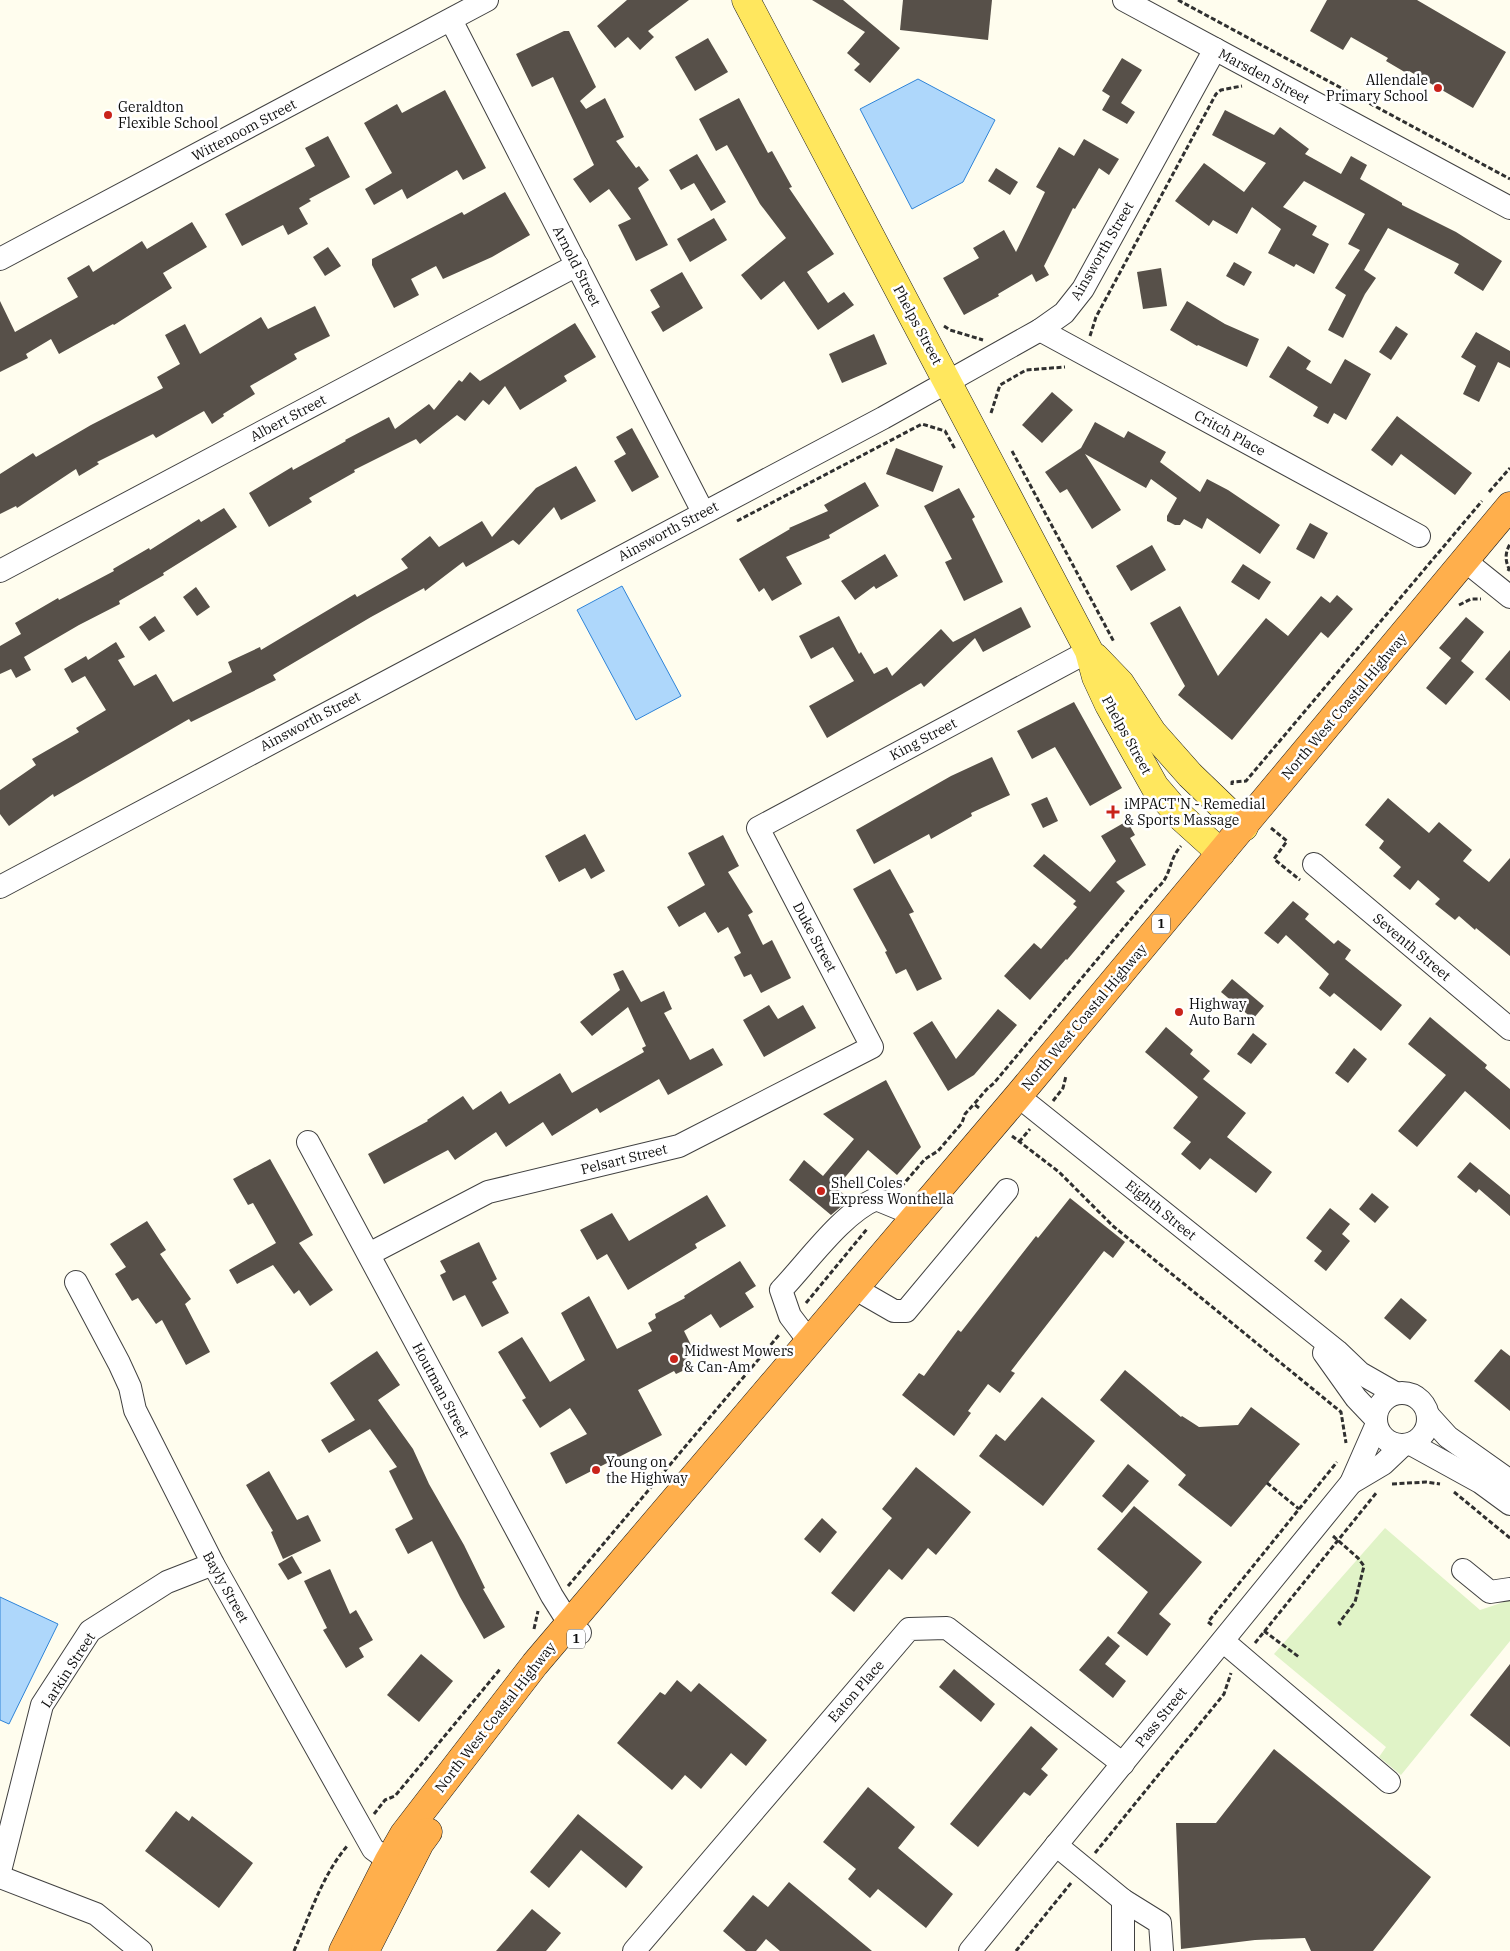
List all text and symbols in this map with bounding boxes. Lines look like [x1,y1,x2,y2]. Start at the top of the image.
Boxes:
street label: Marsden Street [1215,44,1313,108]
place label: Allendale Primary School [1326,71,1428,105]
marker: Allendale Primary School [1432,82,1444,94]
street label: Wittenoom Street [189,95,299,165]
place label: Geraldton Flexible School [118,98,218,132]
marker: Geraldton Flexible School [102,109,114,121]
street label: Ainsworth Street [1066,198,1138,304]
street label: Arnold Street [549,223,605,309]
street label: Phelps Street [890,282,946,368]
street label: Albert Street [247,390,329,446]
street label: Critch Place [1191,406,1269,460]
street label: Ainsworth Street [615,497,721,565]
street label: North West Coastal Highway [1277,629,1411,783]
street label: Ainsworth Street [257,687,363,755]
street label: Phelps Street [1098,693,1156,778]
street label: King Street [886,714,960,764]
place label: iMPACT'N - Remedial & Sports Massage [1124,795,1265,829]
marker: iMPACT'N - Remedial & Sports Massage [1106,805,1120,819]
street label: Duke Street [789,899,841,975]
street label: Seventh Street [1370,909,1455,985]
road number: 1 [1152,914,1170,934]
street label: North West Coastal Highway [1017,940,1151,1094]
place label: Highway Auto Barn [1189,995,1255,1029]
marker: Highway Auto Barn [1173,1006,1185,1018]
street label: Pelsart Street [579,1140,669,1178]
place label: Shell Coles Express Wonthella [831,1174,954,1208]
street label: Eighth Street [1122,1176,1200,1244]
marker: Shell Coles Express Wonthella [815,1185,827,1197]
street label: Houtman Street [408,1339,474,1441]
place label: Midwest Mowers & Can-Am [684,1342,794,1376]
marker: Midwest Mowers & Can-Am [668,1353,680,1365]
place label: Young on the Highway [606,1453,688,1487]
marker: Young on the Highway [590,1464,602,1476]
street label: Bayly Street [199,1548,253,1626]
street label: Larkin Street [37,1629,99,1711]
road number: 1 [567,1630,585,1648]
street label: North West Coastal Highway [431,1638,560,1796]
street label: Eaton Place [824,1656,888,1726]
street label: Pass Street [1131,1683,1191,1751]

